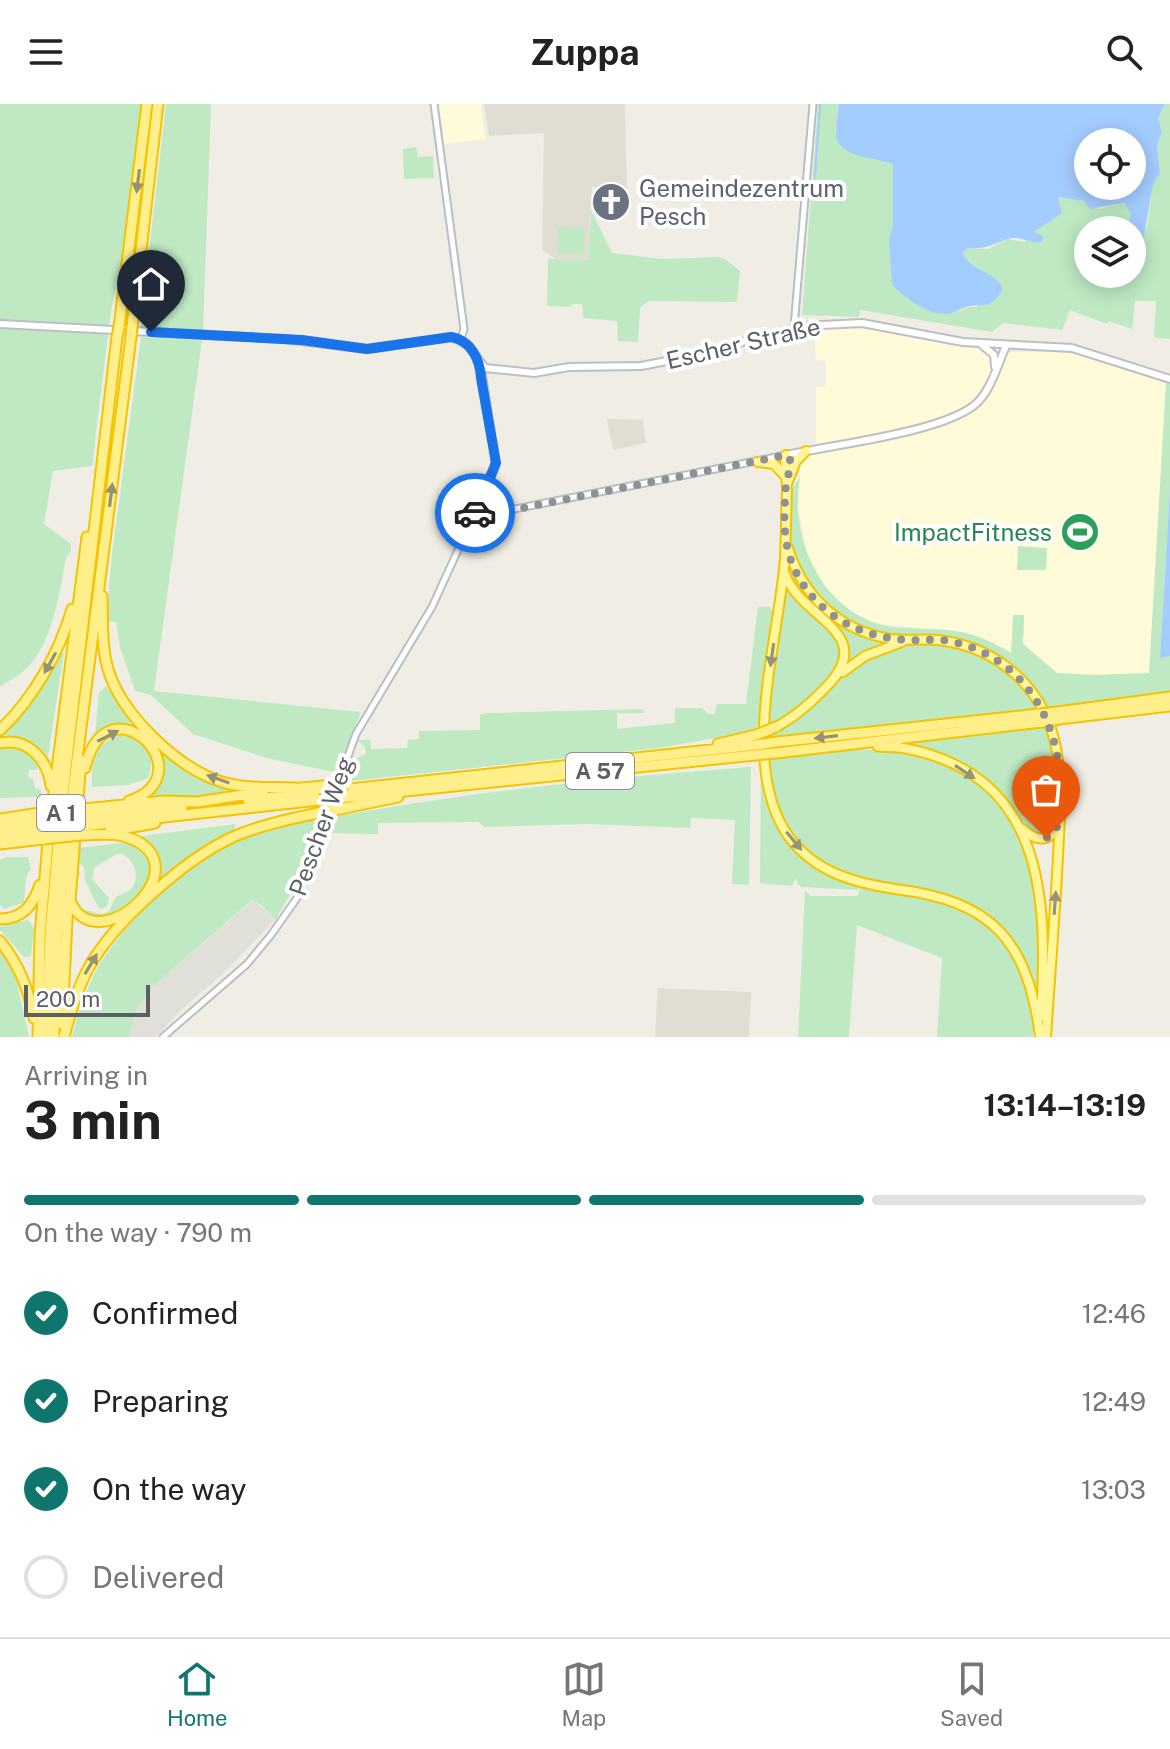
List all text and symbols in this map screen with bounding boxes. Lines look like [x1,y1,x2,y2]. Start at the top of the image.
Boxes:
icon: menu [24,30,68,74]
icon: search [1102,30,1146,74]
text: Zuppa [530,31,640,73]
map controls [1074,128,1146,288]
button: locate [1074,128,1146,200]
one-way arrow [131,169,144,194]
place label: Gemeindezentrum Pesch [639,174,844,230]
church icon: Gemeindezentrum Pesch [590,181,632,223]
button: layers [1074,216,1146,288]
pin [117,250,185,332]
icon: home [129,262,173,306]
street label: Escher Straße [663,312,823,374]
courier [435,473,515,553]
one-way arrow [105,482,118,507]
icon: car [453,491,497,535]
sports icon: ImpactFitness [1059,511,1101,553]
place label: ImpactFitness [894,518,1052,546]
one-way arrow [765,643,778,668]
one-way arrow [43,651,56,674]
one-way arrow [97,729,120,743]
one-way arrow [813,730,838,743]
street label: Pescher Weg [283,753,359,899]
road number: A 57 [566,753,634,789]
pin [1012,756,1080,838]
one-way arrow [954,764,975,779]
icon: bag [1024,768,1068,812]
one-way arrow [206,773,230,785]
road number: A 1 [37,795,85,831]
one-way arrow [785,830,802,850]
one-way arrow [1049,890,1062,915]
one-way arrow [84,953,98,975]
scale bar [24,981,150,1017]
text: 200 m [36,986,100,1012]
text: Arriving in [24,1060,148,1091]
text: 13:14–13:19 [983,1087,1146,1123]
text: 3 min [24,1090,162,1151]
text: On the way · 790 m [24,1217,252,1248]
icon: check [24,1291,68,1335]
text: Confirmed [92,1295,238,1331]
text: 12:46 [1082,1298,1146,1329]
icon: check [24,1379,68,1423]
text: Preparing [92,1383,229,1419]
text: 12:49 [1082,1386,1146,1417]
icon: check [24,1467,68,1511]
text: On the way [92,1471,246,1507]
text: 13:03 [1081,1474,1146,1505]
text: Delivered [92,1559,224,1595]
tab: Home [167,1657,228,1731]
tab: Map [562,1657,606,1731]
tab: Saved [940,1657,1003,1731]

